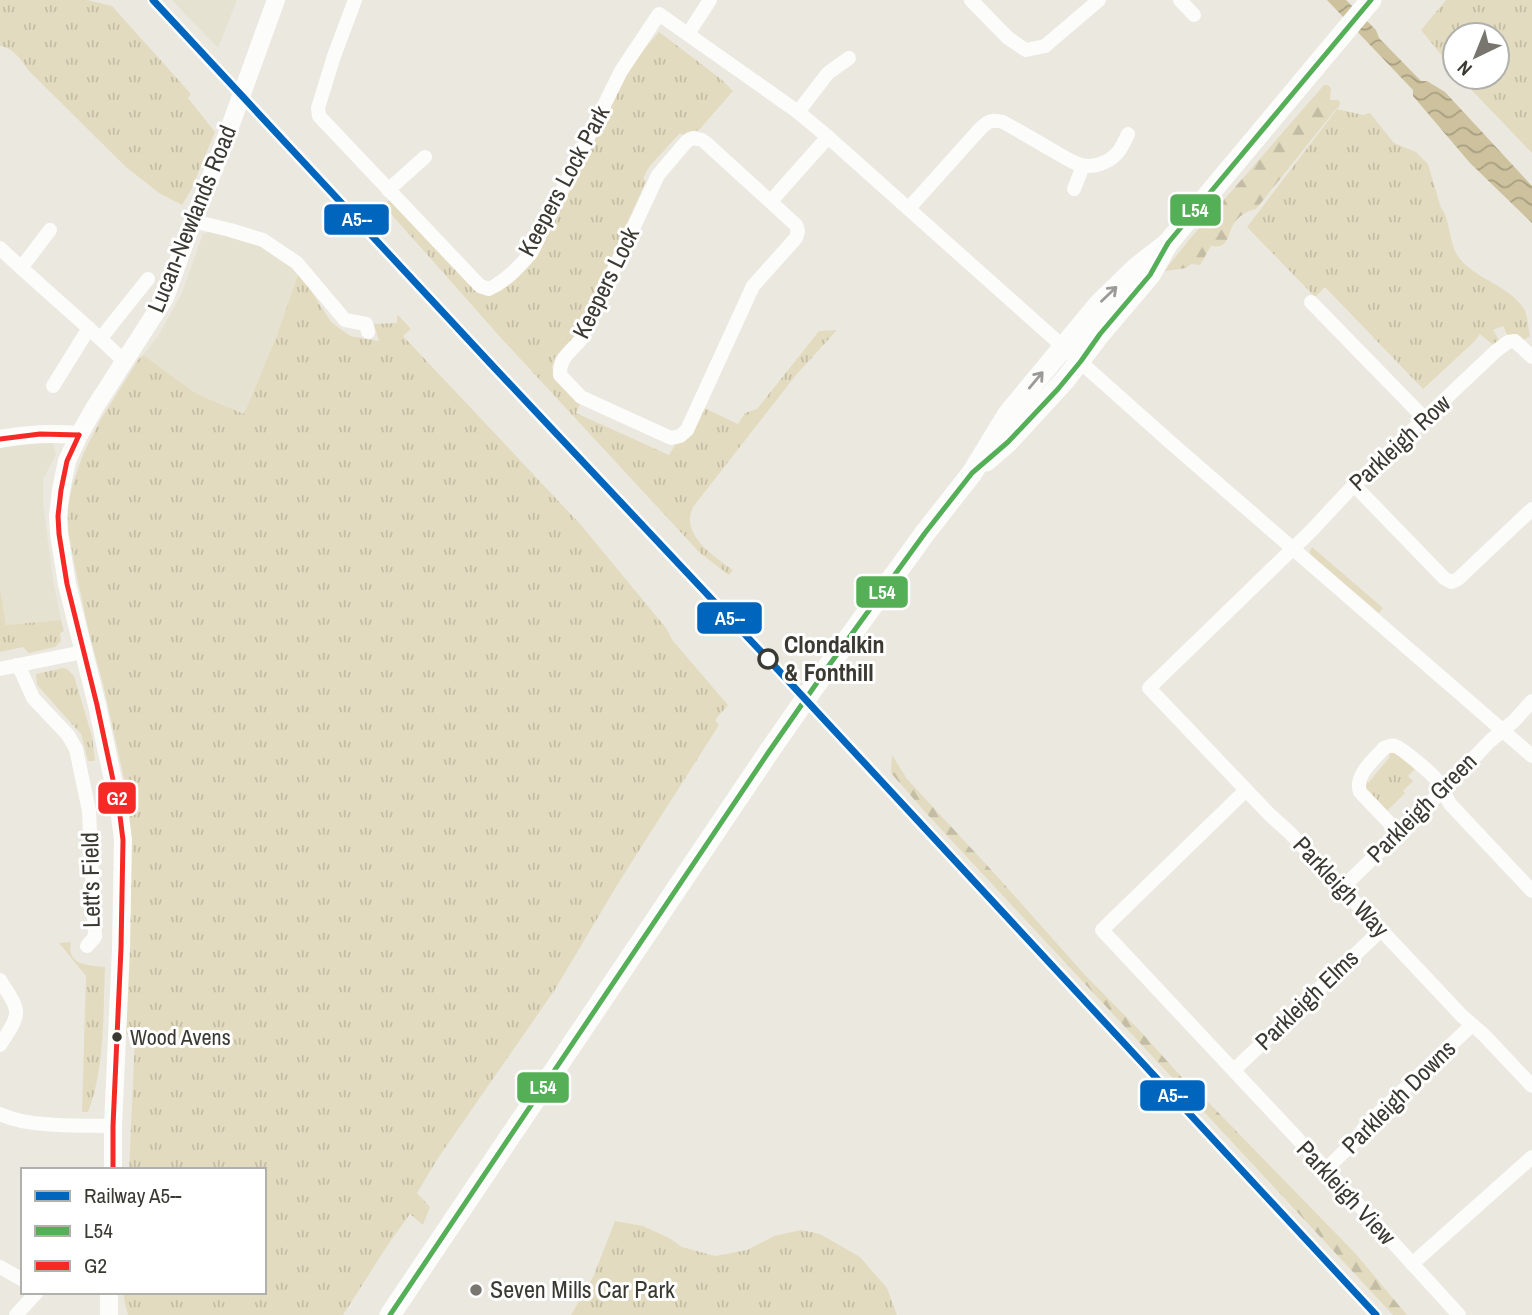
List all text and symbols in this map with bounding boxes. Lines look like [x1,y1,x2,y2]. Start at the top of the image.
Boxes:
north arrow [1441,21,1511,91]
text: N [1451,55,1477,82]
street label: Keepers Lock Park [510,99,616,261]
street label: Lucan-Newlands Road [139,120,243,317]
line badge: L54 [1169,193,1222,227]
text: L54 [1182,197,1209,223]
line badge: A5-- [323,203,390,236]
text: A5-- [342,206,372,232]
street label: Keepers Lock [564,221,646,344]
one-way arrow [1100,285,1117,302]
one-way arrow [1029,372,1044,390]
street label: Parkleigh Row [1342,386,1458,498]
line badge: L54 [855,575,909,609]
text: L54 [869,579,896,605]
line badge: A5-- [696,601,763,635]
text: A5-- [715,605,745,631]
place label: Clondalkin & Fonthill [784,628,885,688]
marker: Clondalkin & Fonthill [758,649,778,669]
street label: Parkleigh Green [1359,745,1483,869]
line badge: G2 [97,781,137,815]
text: G2 [107,785,128,811]
street label: Parkleigh Way [1287,829,1397,944]
street label: Lett's Field [73,832,107,928]
street label: Parkleigh Elms [1248,942,1365,1057]
place label: Wood Avens [130,1022,231,1052]
marker: Wood Avens [110,1030,124,1044]
street label: Parkleigh Downs [1334,1032,1462,1160]
line badge: L54 [516,1071,570,1104]
text: L54 [530,1074,557,1100]
line badge: A5-- [1139,1079,1206,1112]
text: A5-- [1158,1082,1188,1108]
street label: Parkleigh View [1290,1133,1404,1252]
legend [21,1168,266,1294]
text: Railway A5-- [84,1181,182,1210]
text: L54 [84,1216,113,1245]
text: G2 [84,1251,107,1280]
place label: Seven Mills Car Park [490,1273,675,1305]
marker: Seven Mills Car Park [468,1282,484,1298]

